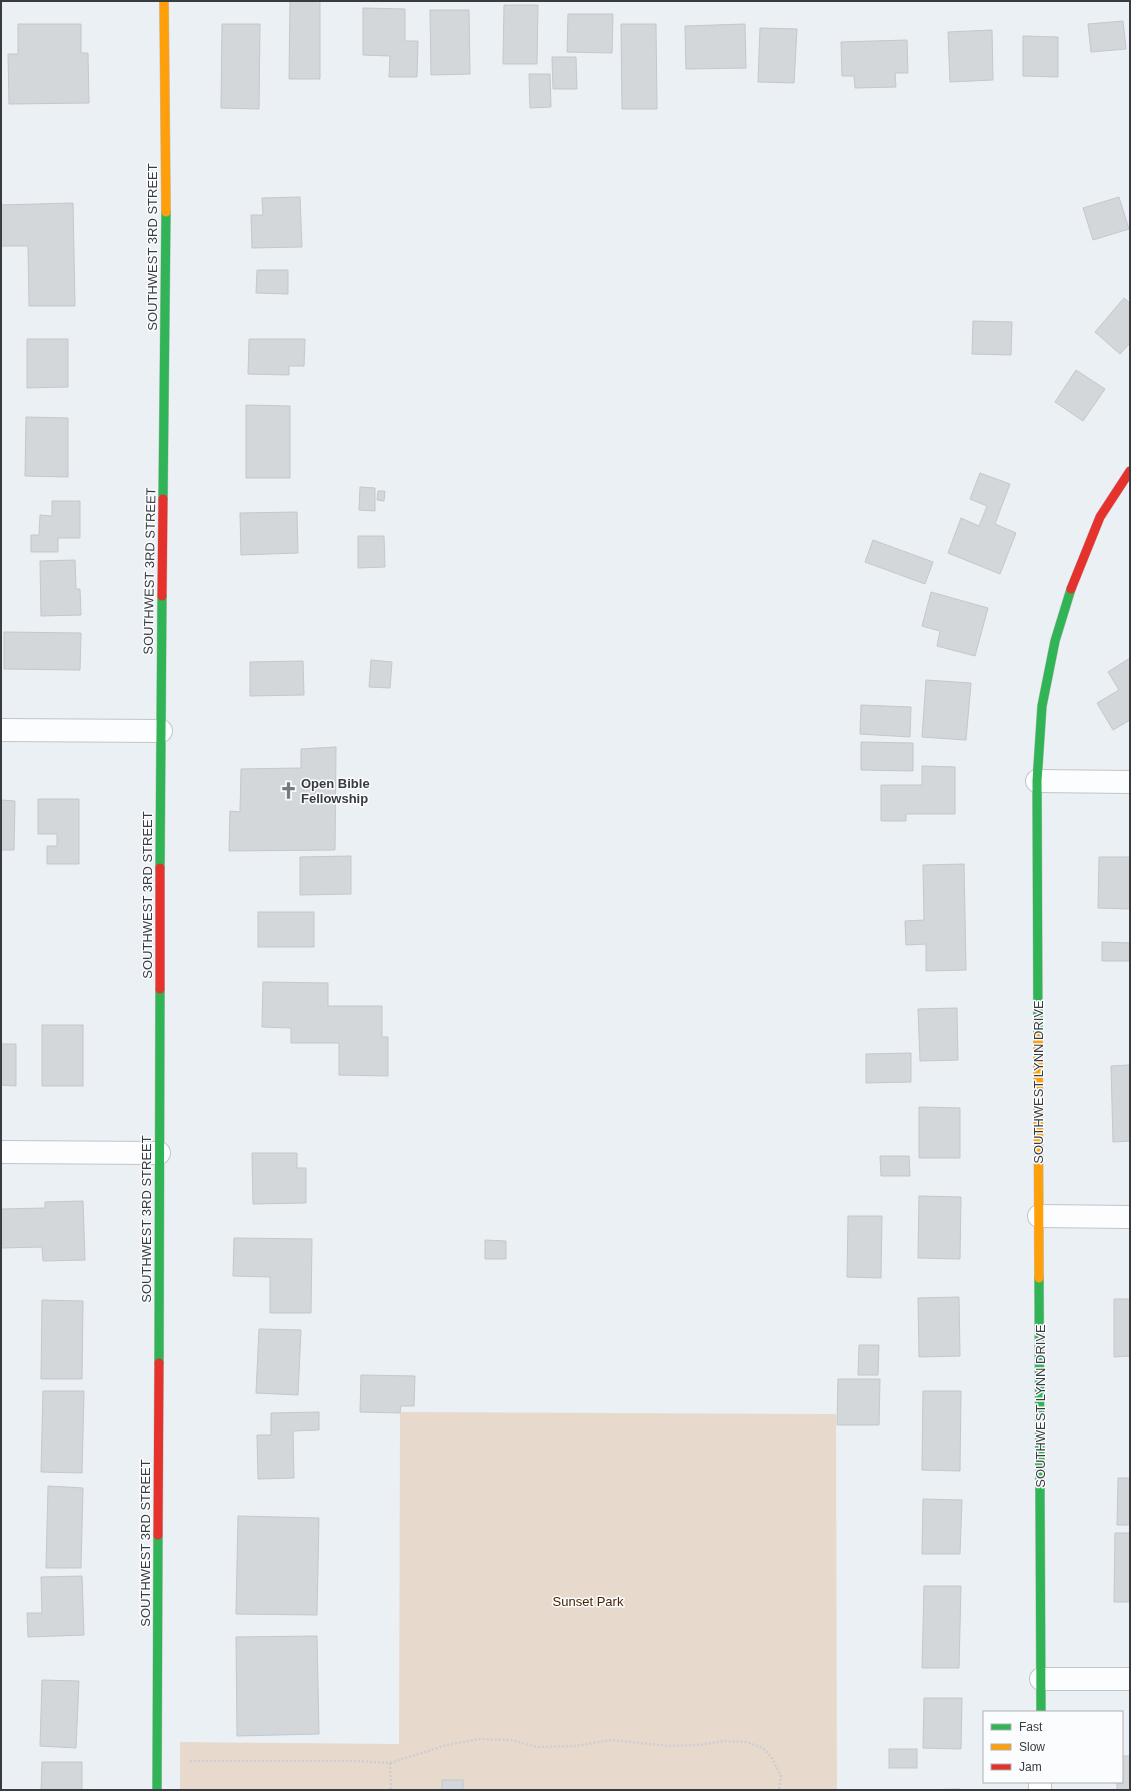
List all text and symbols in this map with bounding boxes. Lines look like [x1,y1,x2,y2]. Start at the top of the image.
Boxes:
street label: SOUTHWEST 3RD STREET [145,163,160,331]
street label: SOUTHWEST 3RD STREET [141,487,158,655]
place label: Open Bible Fellowship [301,776,370,806]
church icon: Open Bible Fellowship [278,780,298,800]
street label: SOUTHWEST 3RD STREET [140,811,155,979]
street label: SOUTHWEST LYNN DRIVE [1031,1000,1046,1164]
street label: SOUTHWEST 3RD STREET [139,1135,154,1303]
street label: SOUTHWEST LYNN DRIVE [1033,1324,1048,1488]
street label: SOUTHWEST 3RD STREET [138,1459,153,1627]
park label: Sunset Park [553,1594,624,1609]
legend [983,1711,1123,1783]
text: Fast [1019,1720,1043,1734]
text: Slow [1019,1740,1045,1754]
text: Jam [1019,1760,1042,1774]

